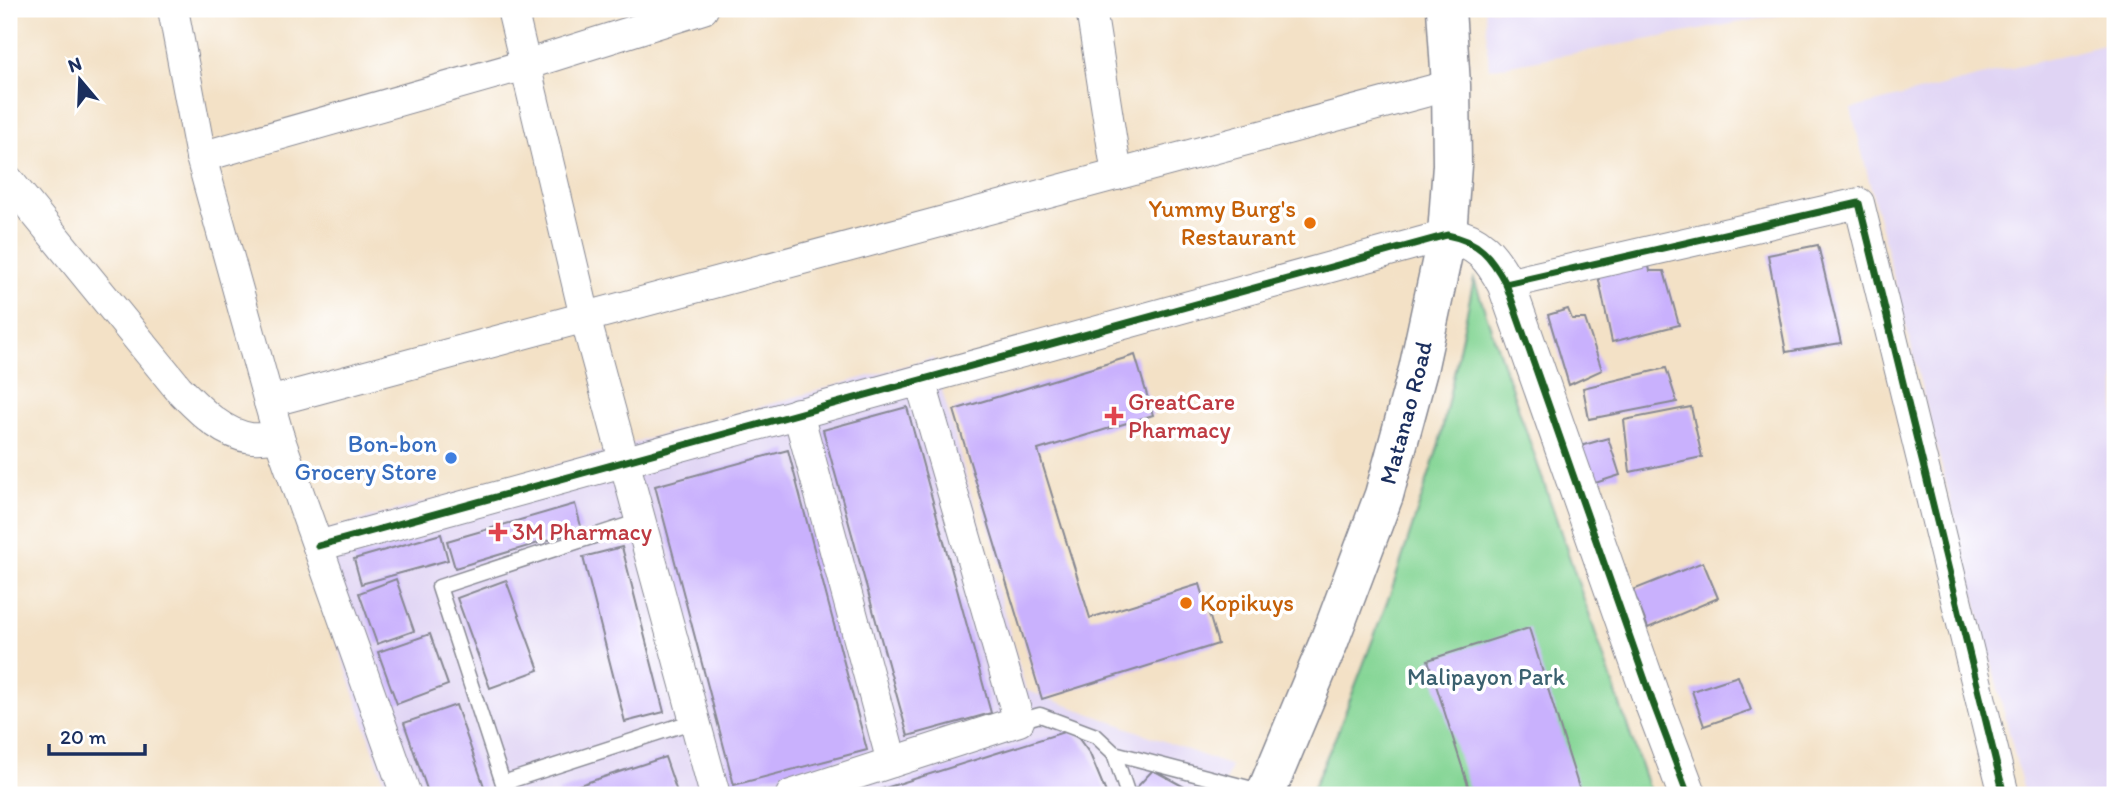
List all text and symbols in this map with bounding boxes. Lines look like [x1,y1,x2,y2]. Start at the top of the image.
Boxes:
north arrow [46,46,116,116]
text: N [65,51,84,77]
place label: Yummy Burg's Restaurant [1148,194,1296,251]
marker: Yummy Burg's Restaurant [1302,215,1318,231]
street label: Matanao Road [1373,338,1438,488]
place label: GreatCare Pharmacy [1128,387,1235,444]
marker: GreatCare Pharmacy [1106,408,1122,424]
place label: Bon-bon Grocery Store [294,429,437,486]
marker: Bon-bon Grocery Store [443,450,459,466]
place label: 3M Pharmacy [512,517,652,546]
marker: 3M Pharmacy [490,524,506,540]
place label: Kopikuys [1200,588,1294,617]
marker: Kopikuys [1178,595,1194,611]
park label: Malipayon Park [1407,662,1566,691]
scale bar [49,713,145,757]
text: 20 m [60,724,107,749]

